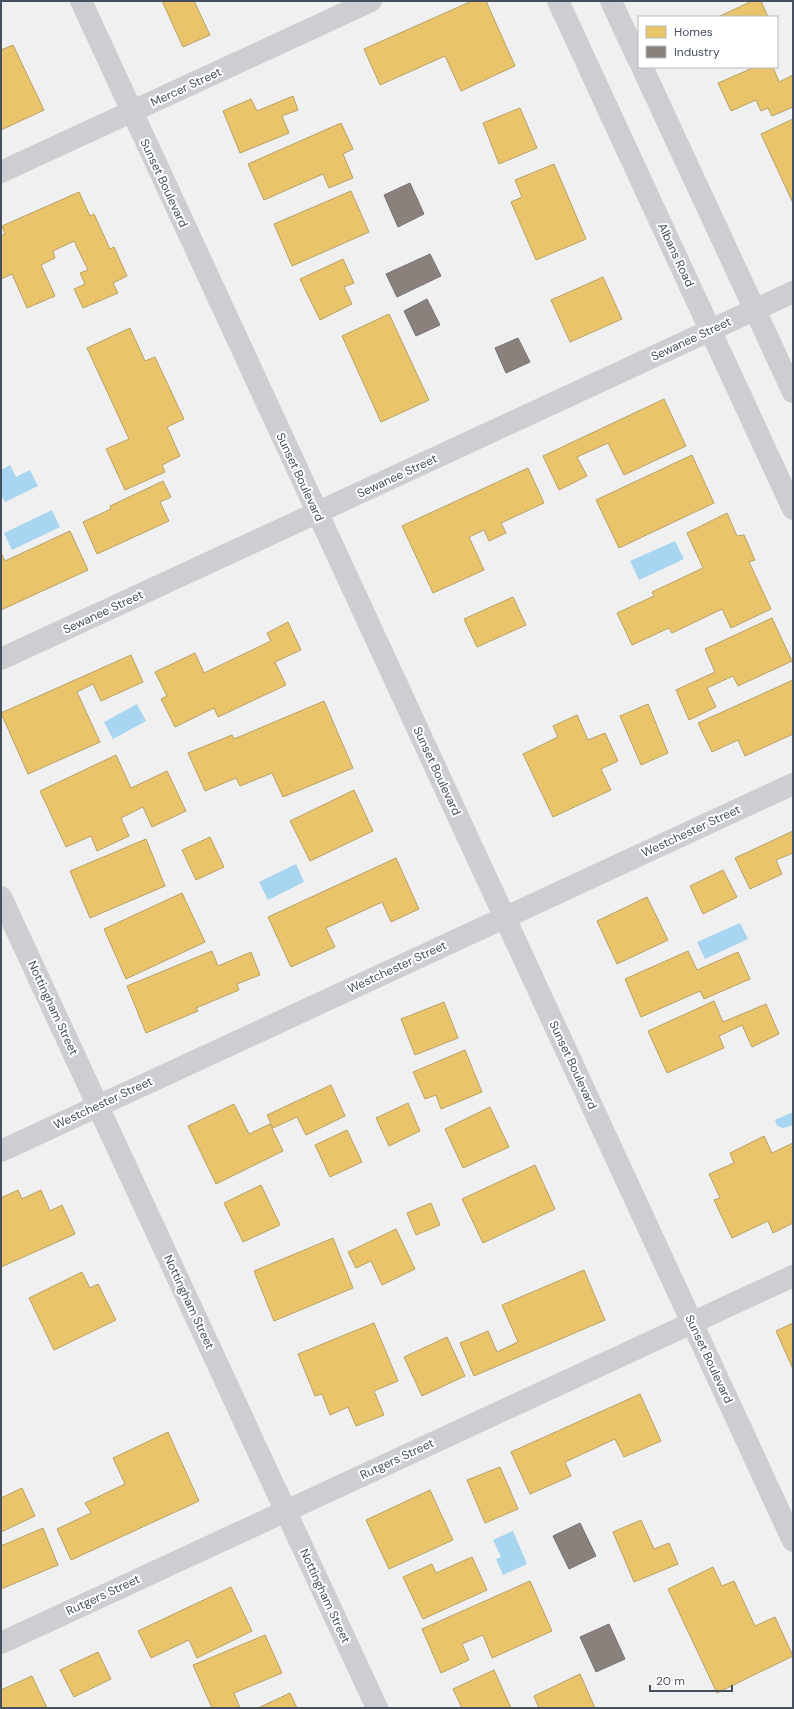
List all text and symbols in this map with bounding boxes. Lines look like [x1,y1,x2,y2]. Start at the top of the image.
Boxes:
legend [638,16,778,68]
text: Homes [674,24,713,40]
text: Industry [674,44,720,60]
street label: Mercer Street [148,63,224,110]
street label: Sunset Boulevard [136,136,192,230]
street label: Albans Road [654,220,698,290]
street label: Sewanee Street [648,313,734,365]
street label: Sunset Boulevard [272,430,328,524]
street label: Sewanee Street [354,450,440,502]
street label: Sewanee Street [60,586,146,638]
street label: Sunset Boulevard [409,724,465,818]
street label: Westchester Street [639,801,743,861]
street label: Westchester Street [345,937,449,997]
street label: Nottingham Street [24,958,82,1058]
street label: Sunset Boulevard [545,1018,601,1112]
street label: Westchester Street [51,1073,155,1133]
street label: Nottingham Street [160,1252,218,1352]
street label: Sunset Boulevard [681,1312,737,1406]
street label: Rutgers Street [358,1435,437,1483]
street label: Nottingham Street [296,1546,354,1646]
street label: Rutgers Street [64,1571,143,1619]
scale bar [650,1667,732,1693]
text: 20 m [656,1673,685,1689]

